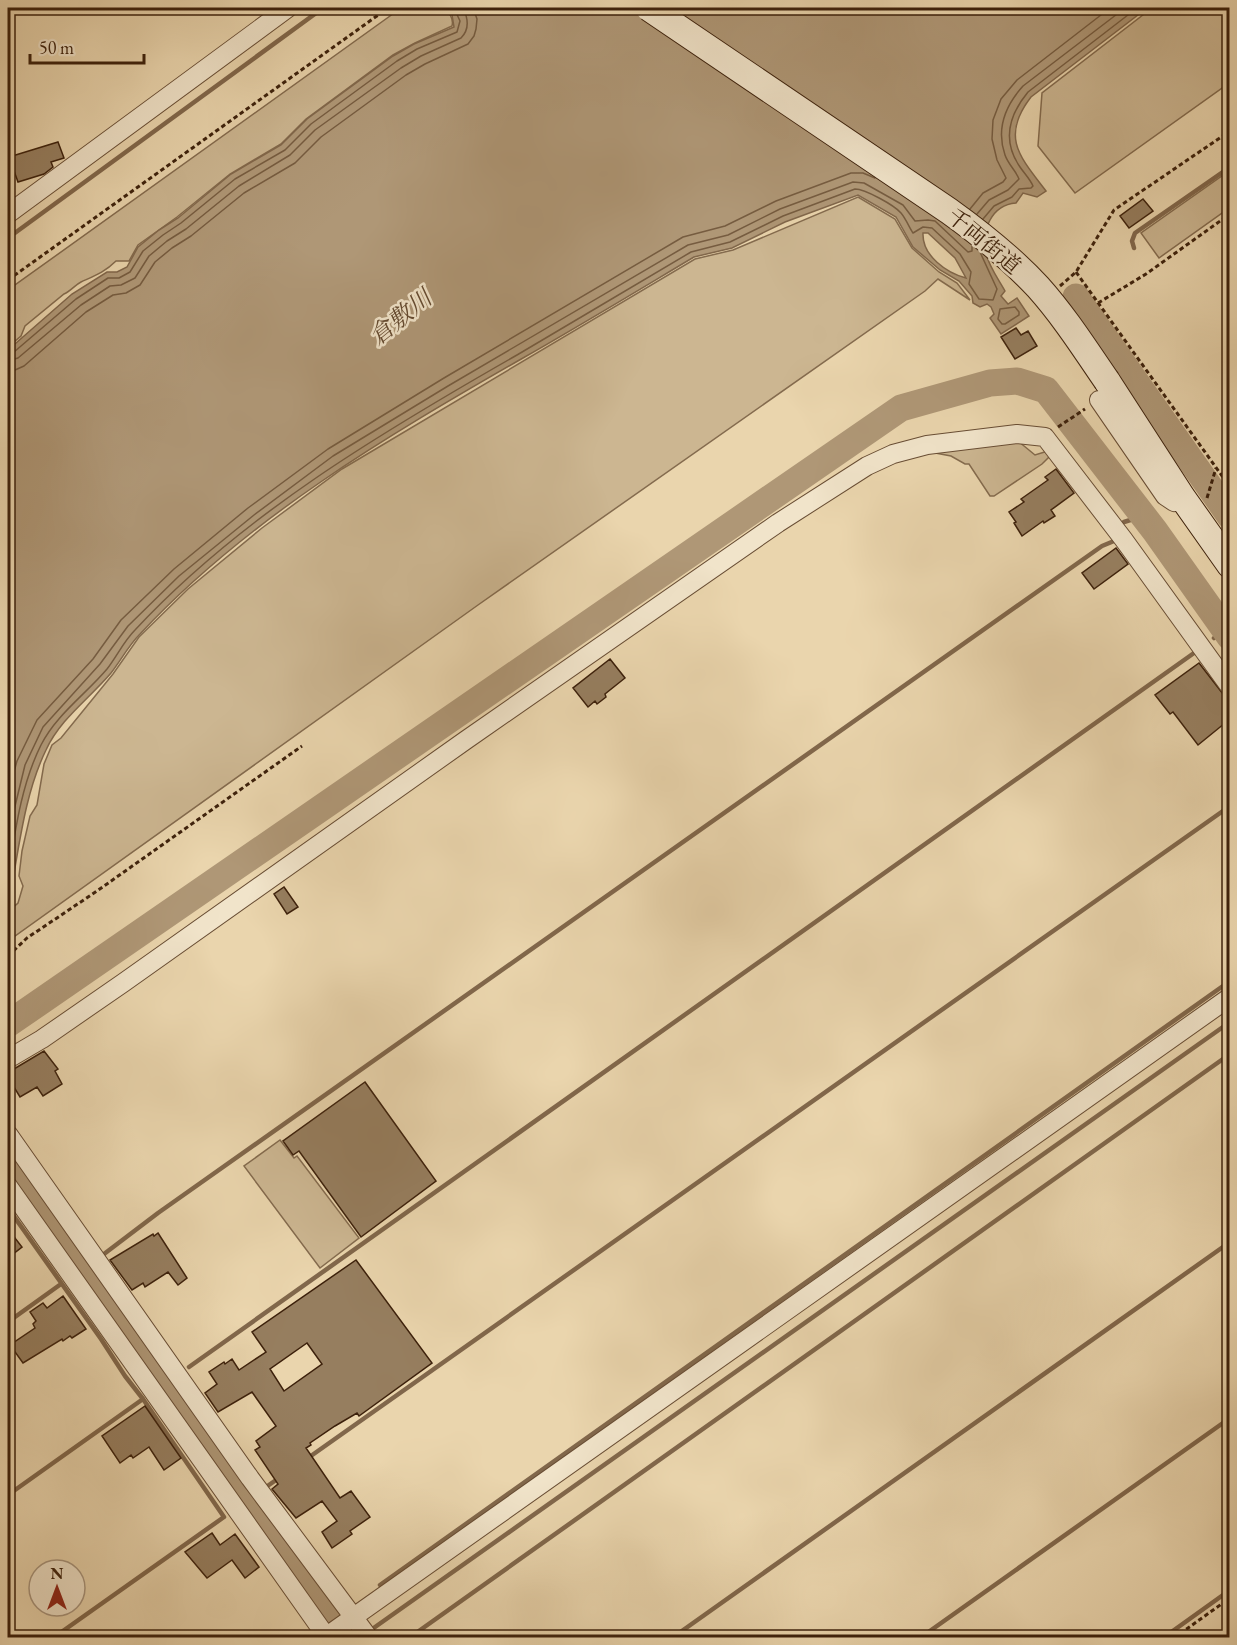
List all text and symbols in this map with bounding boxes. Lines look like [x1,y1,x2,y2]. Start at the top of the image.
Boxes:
scale bar [30,27,144,65]
text: 50 m [39,36,74,59]
street label: 千両街道 [941,202,1027,280]
water label: 倉敷川 [362,280,440,352]
north arrow [27,1558,87,1618]
text: N [51,1563,64,1584]

